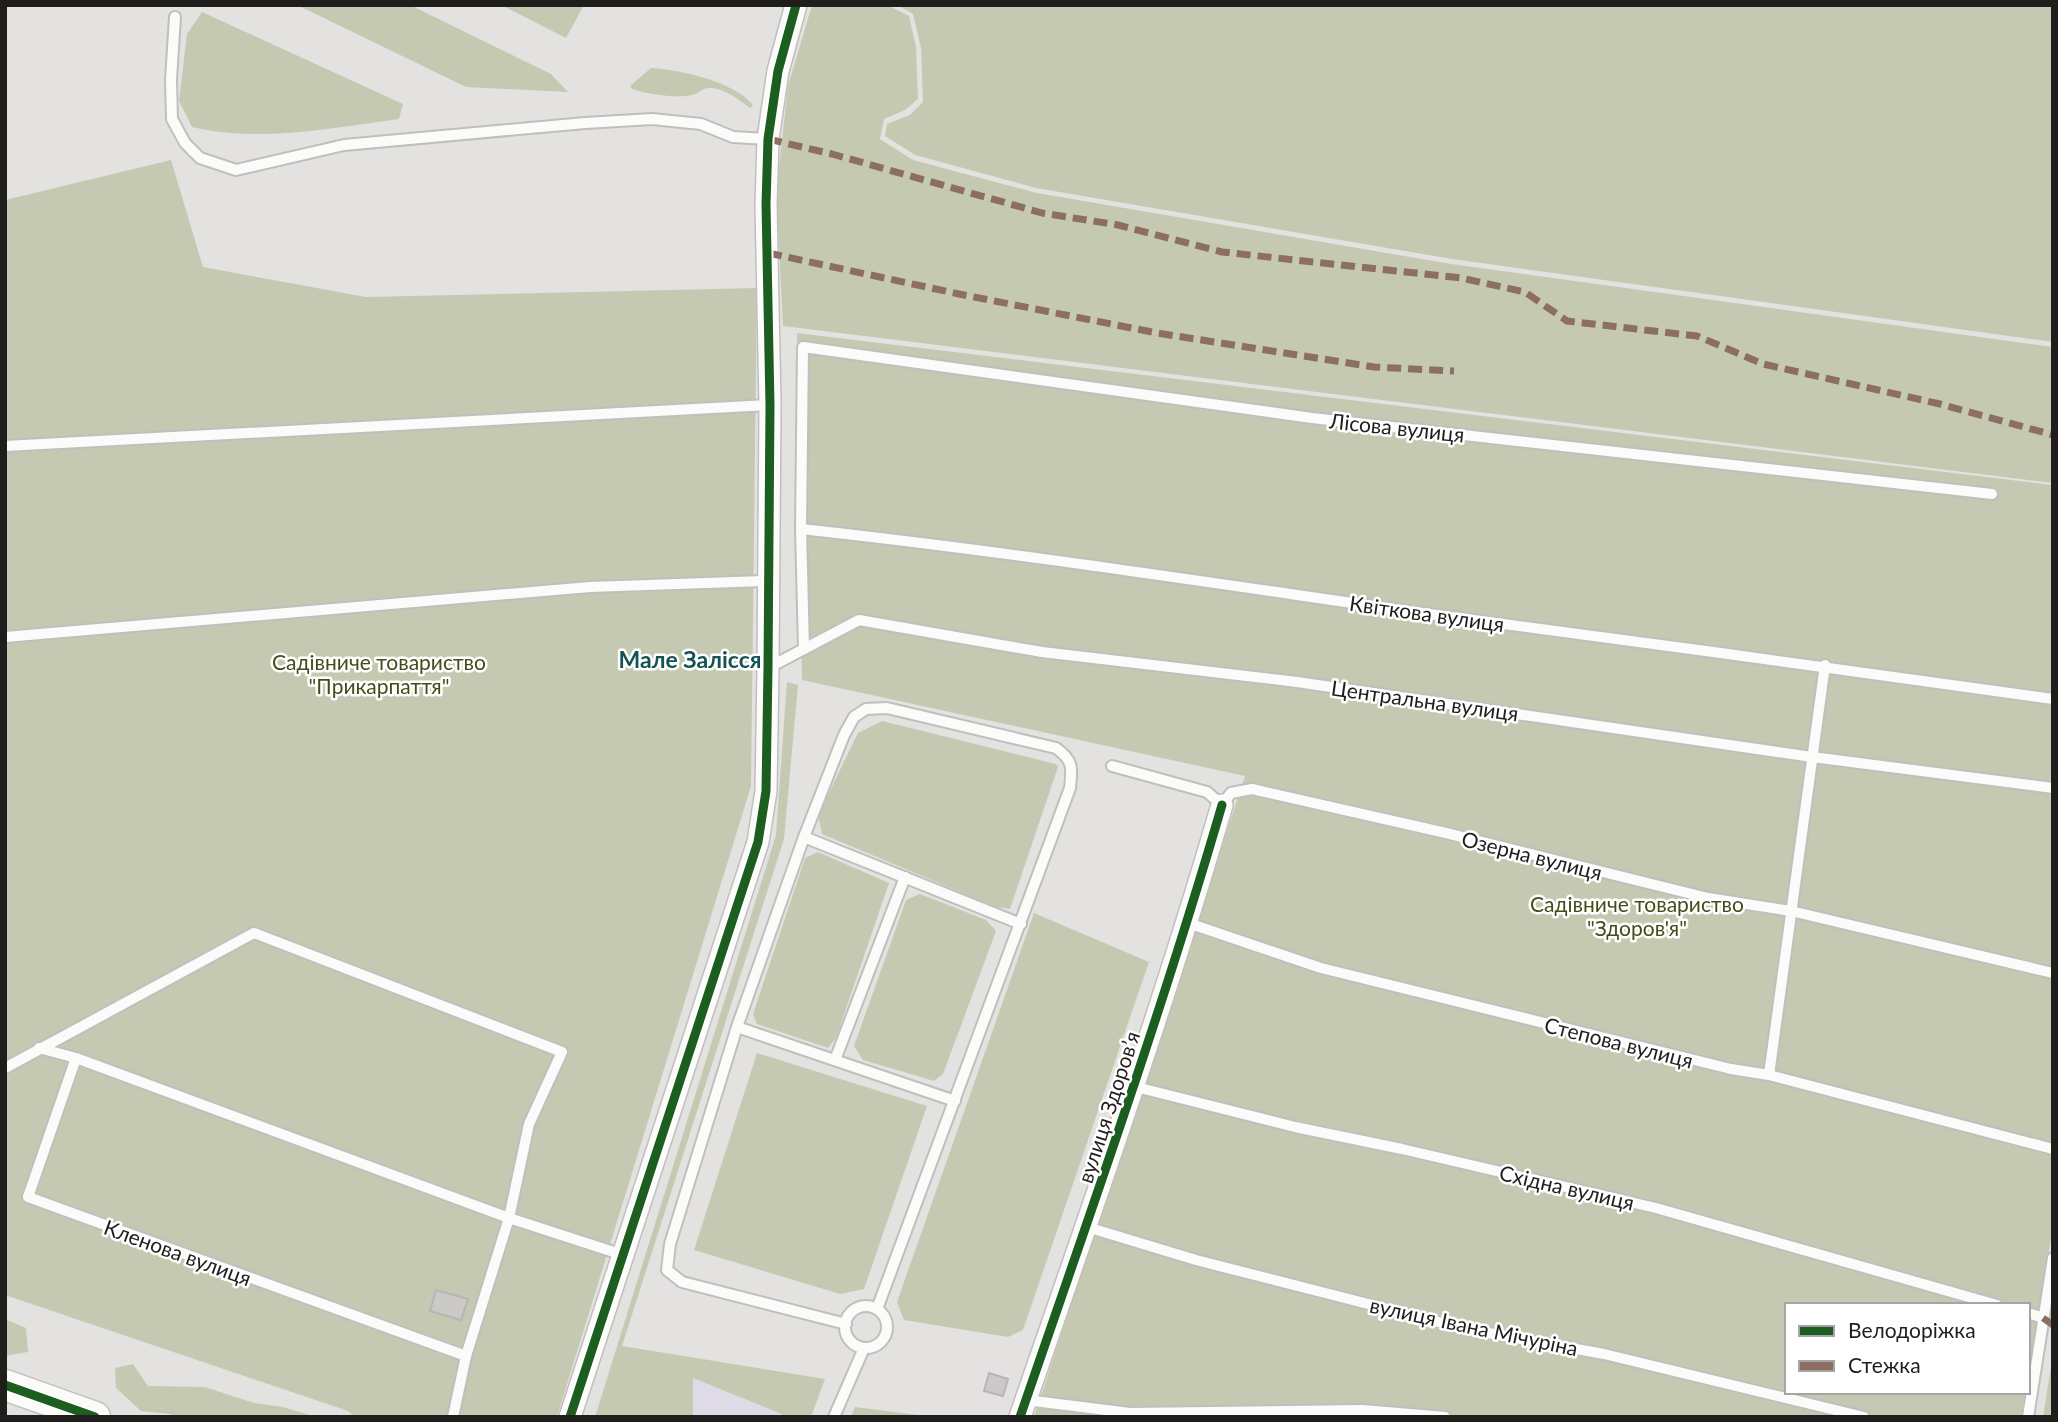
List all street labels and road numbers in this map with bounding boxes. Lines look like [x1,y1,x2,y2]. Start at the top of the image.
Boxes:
street label: Лісова вулиця [1327,407,1466,447]
street label: Квіткова вулиця [1348,590,1506,636]
street label: Центральна вулиця [1330,674,1520,726]
street label: Озерна вулиця [1459,825,1605,885]
street label: Степова вулиця [1542,1011,1696,1073]
street label: вулиця Здоровʼя [1072,1028,1144,1186]
street label: Східна вулиця [1497,1159,1637,1215]
street label: Кленова вулиця [101,1214,255,1290]
street label: вулиця Івана Мічуріна [1368,1292,1580,1360]

